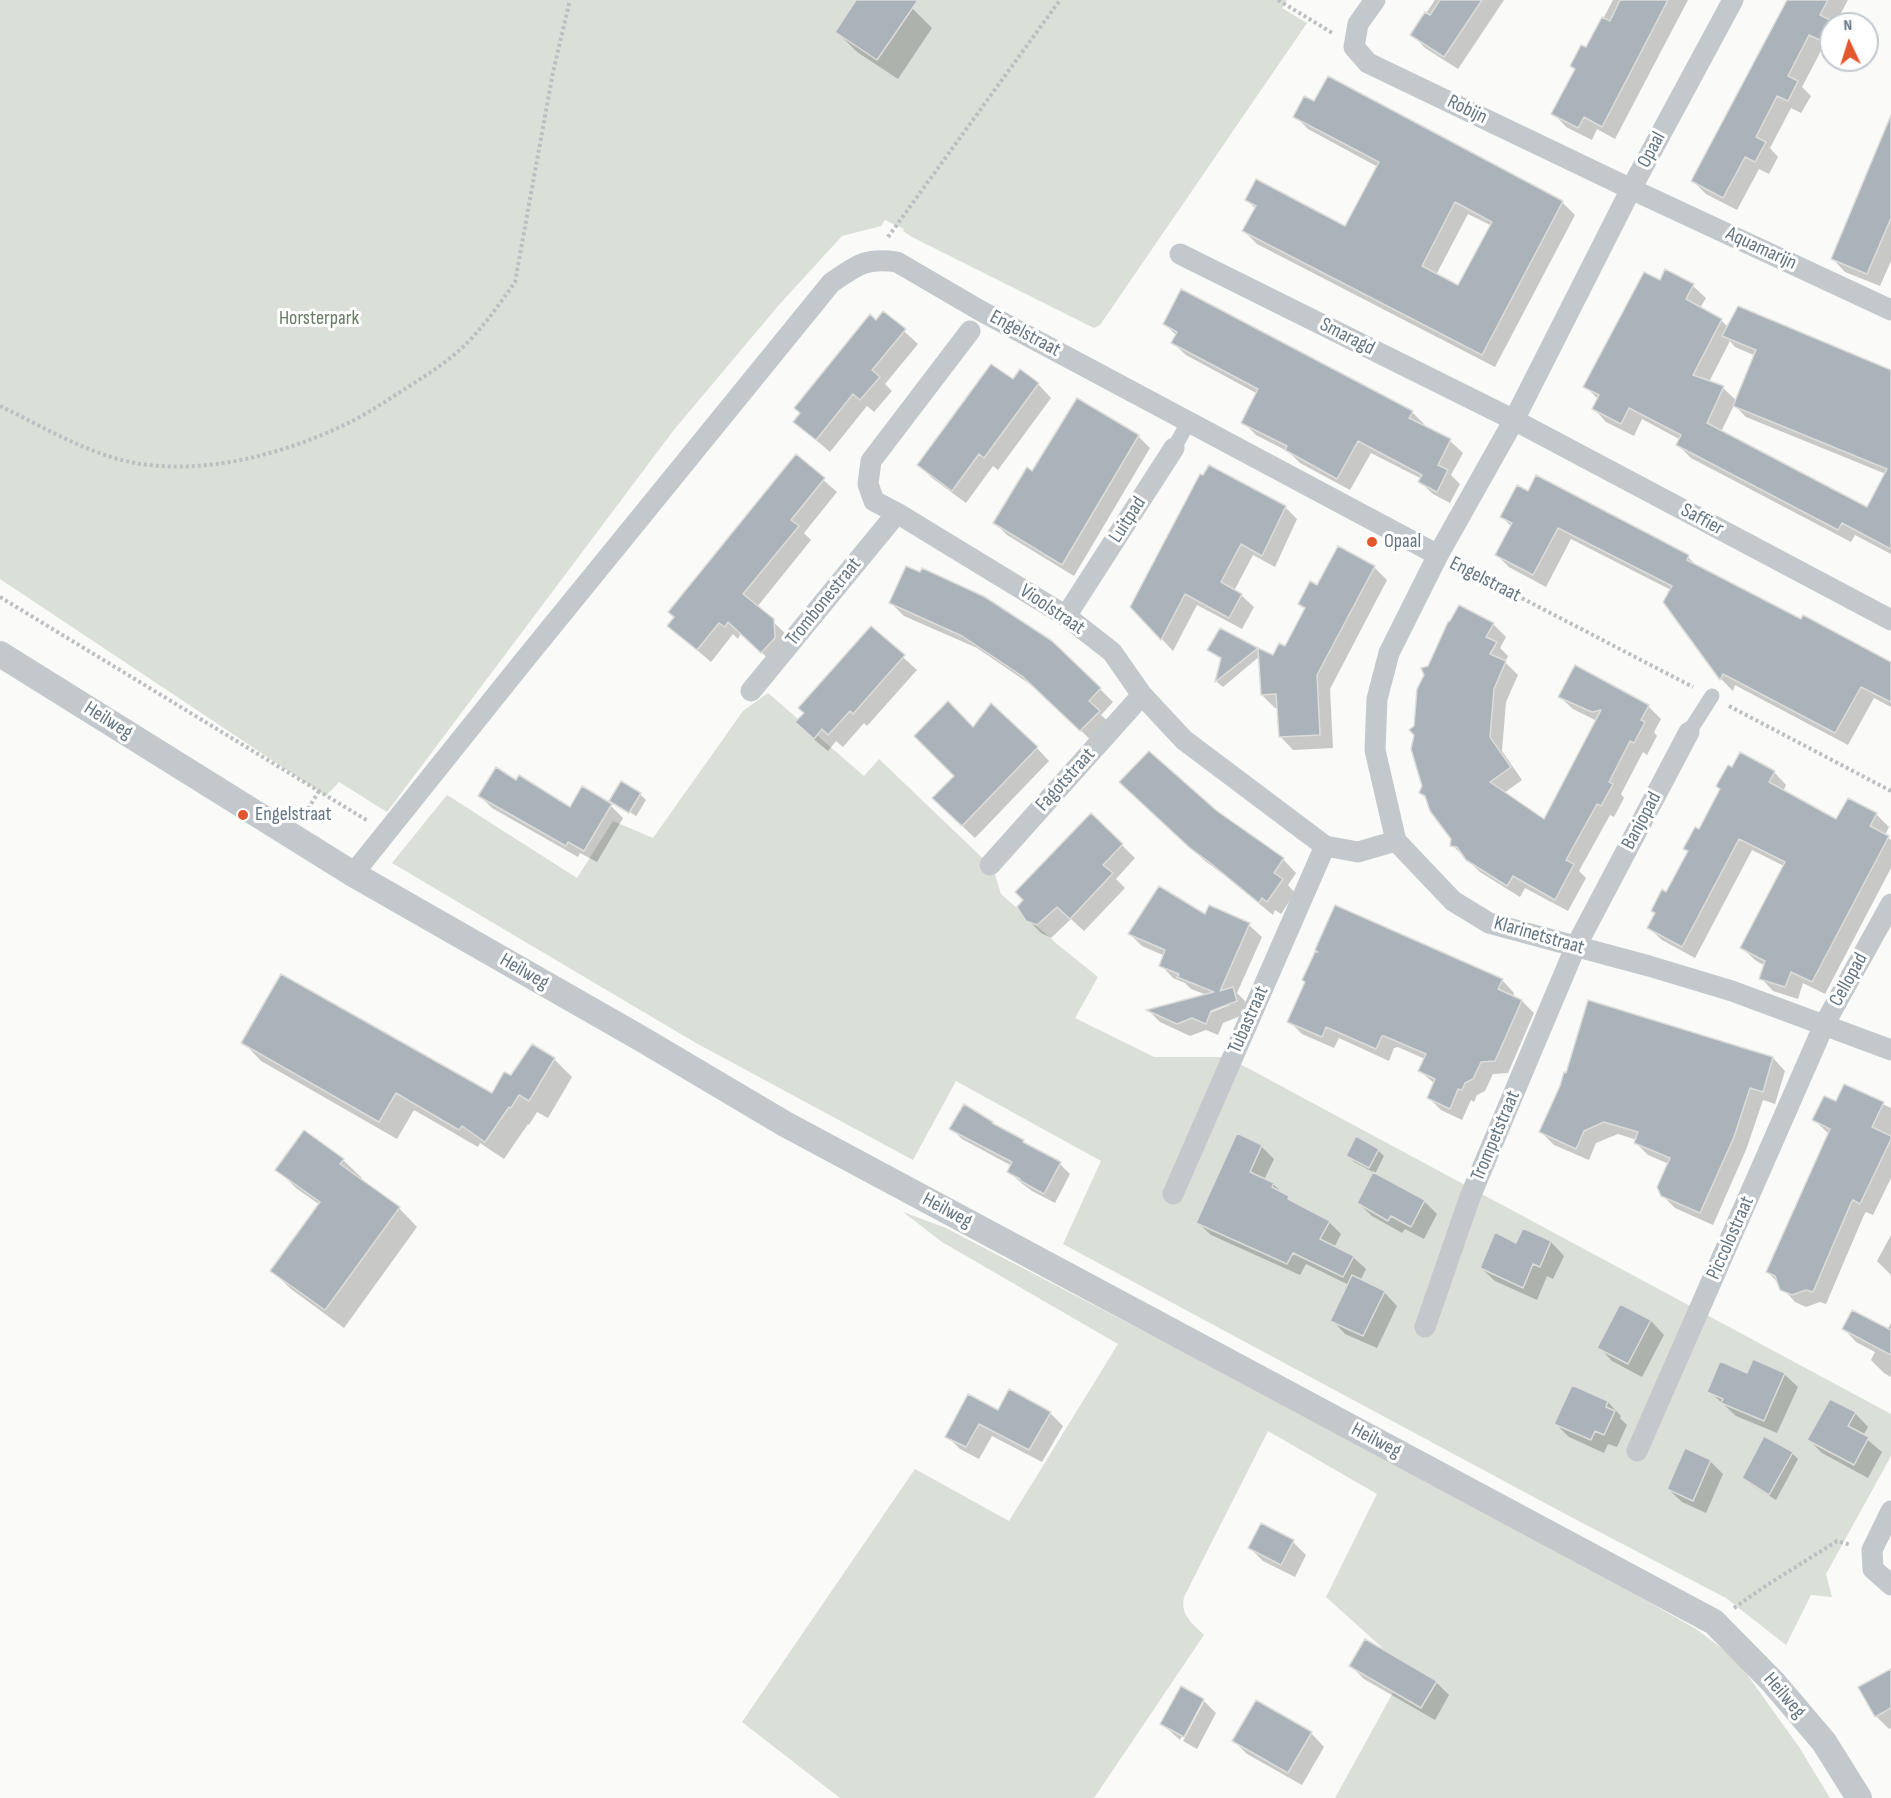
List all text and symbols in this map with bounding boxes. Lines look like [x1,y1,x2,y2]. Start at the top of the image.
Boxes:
north arrow [1819,12,1879,72]
text: N [1843,16,1853,35]
street label: Robijn [1443,90,1491,130]
street label: Opaal [1633,128,1671,172]
street label: Aquamarijn [1722,222,1800,276]
street label: Engelstraat [986,305,1064,363]
park label: Horsterpark [279,307,359,331]
street label: Smaragd [1316,313,1378,361]
street label: Luitpad [1104,493,1152,547]
street label: Saffier [1676,499,1728,541]
place label: Opaal [1384,530,1421,554]
marker: Opaal [1365,535,1379,549]
street label: Engelstraat [1445,552,1525,608]
street label: Trombonestraat [781,553,867,651]
street label: Vioolstraat [1015,580,1089,640]
street label: Heilweg [79,697,137,745]
street label: Fagotstraat [1031,743,1101,817]
street label: Banjopad [1617,788,1667,854]
place label: Engelstraat [255,803,332,827]
marker: Engelstraat [236,808,250,822]
street label: Klarinetstraat [1491,912,1587,960]
street label: Heilweg [495,948,553,996]
street label: Cellopad [1825,949,1873,1011]
street label: Tubastraat [1224,983,1274,1057]
street label: Trompetstraat [1466,1087,1526,1185]
street label: Heilweg [918,1188,976,1234]
street label: Piccolostraat [1702,1193,1760,1283]
street label: Heilweg [1347,1418,1405,1464]
street label: Heilweg [1758,1668,1810,1724]

